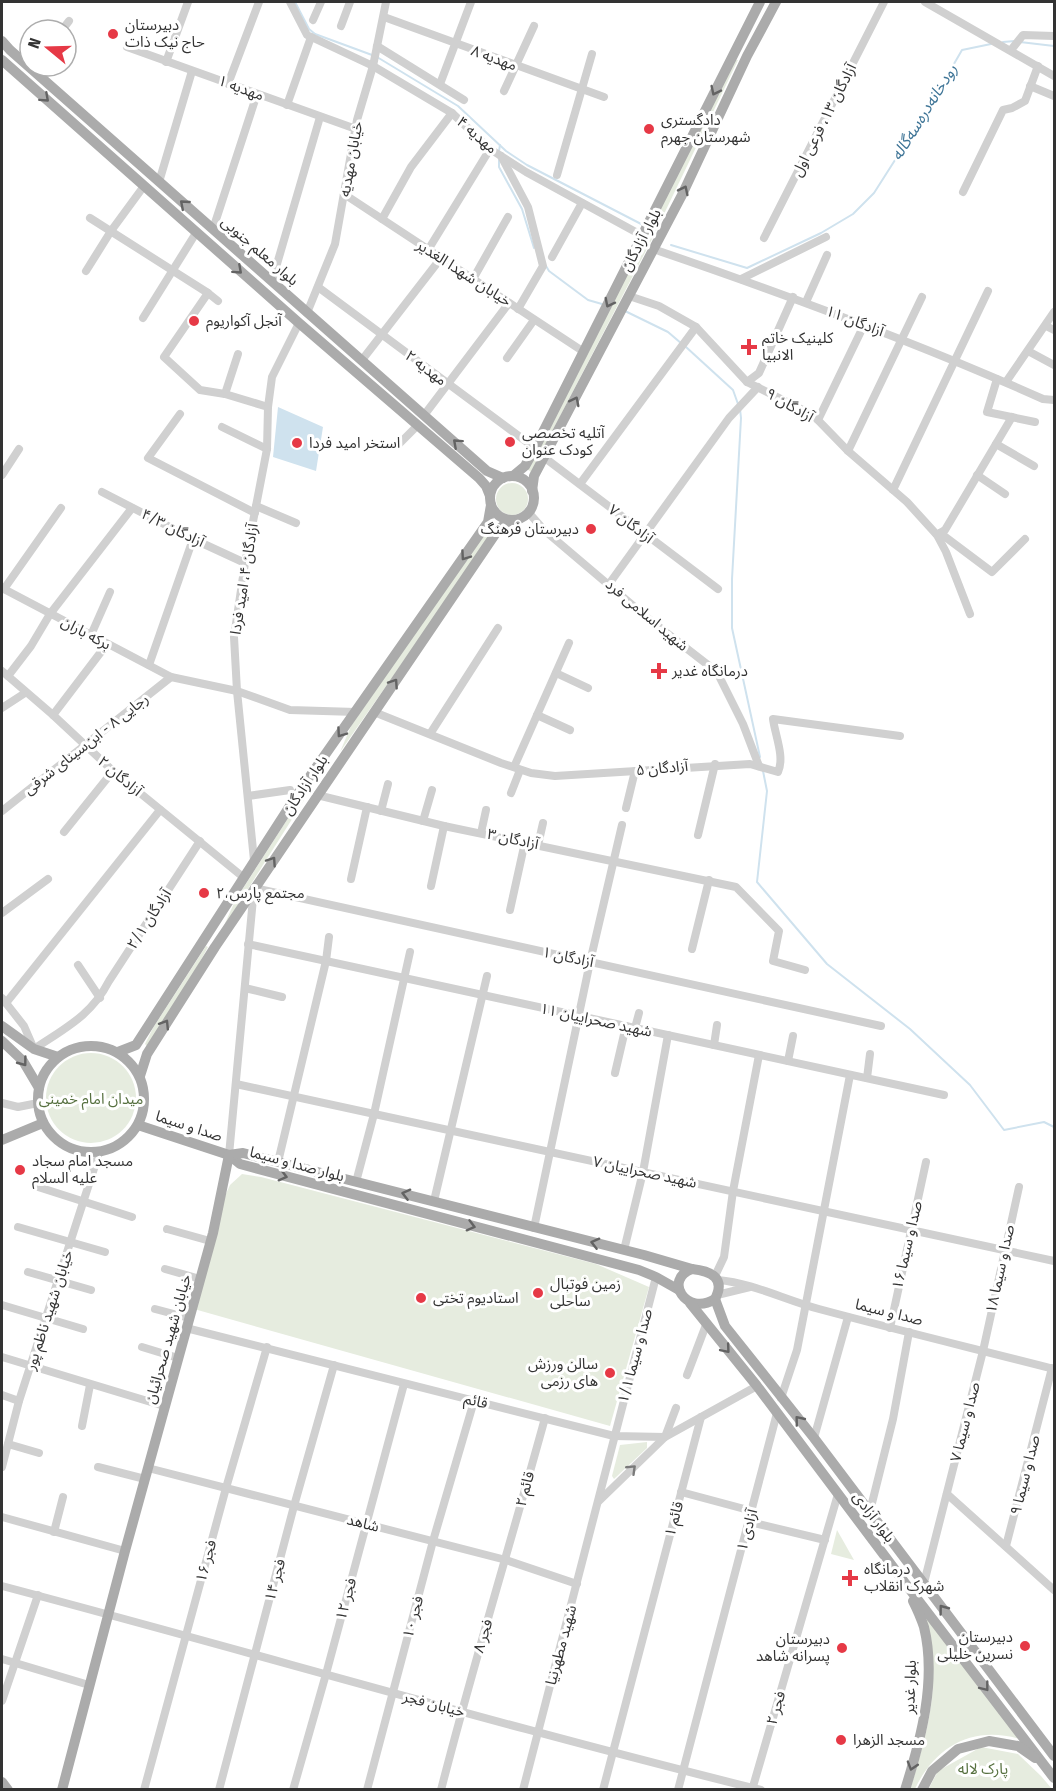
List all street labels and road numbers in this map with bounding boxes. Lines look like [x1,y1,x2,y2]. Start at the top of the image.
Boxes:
street label: مهدیه ۸ [469,41,519,75]
street label: آزادگان ۱۳، فرعی اول [788,60,861,180]
street label: مهدیه ۱ [216,71,266,105]
street label: مهدیه ۴ [453,113,501,157]
street label: خیابان مهدیه [336,120,367,198]
street label: بلوار آزادگان [617,206,665,274]
street label: بلوار معلم جنوبی [216,213,302,291]
street label: خیابان شهدا الغدیر [412,235,515,310]
street label: آزادگان ۱۱ [823,302,887,341]
street label: مهدیه ۲ [402,347,450,389]
street label: آزادگان ۹ [763,384,818,426]
street label: آزادگان ۷ [605,501,658,548]
street label: آزادگان ۴/۳ [139,505,208,551]
street label: آزادگان ۴، امید فردا [226,522,262,636]
street label: شهید اسلامی فرد [602,575,692,655]
street label: برکه باران [58,612,114,654]
street label: رجایی ۸ - ابن‌سینای شرقی [20,690,152,798]
street label: آزادگان ۲ [94,752,146,800]
street label: بلوار آزادگان [278,752,332,818]
street label: آزادگان ۵ [635,757,689,779]
street label: آزادگان ۳ [486,825,541,853]
street label: آزادگان ۲/۱ [123,885,175,952]
street label: آزادگان ۱ [541,943,596,971]
street label: شهید صحراییان ۱۱ [538,999,654,1041]
street label: صدا و سیما [153,1107,225,1145]
street label: بلوار صدا و سیما [248,1143,346,1185]
street label: شهید صحراییان ۷ [592,1152,699,1192]
street label: صدا و سیما ۱۶ [888,1199,926,1291]
street label: صدا و سیما ۱۸ [982,1223,1018,1315]
street label: خیابان شهید ناظم پور [21,1248,79,1374]
street label: خیابان شهید صحرائیان [141,1272,195,1406]
street label: صدا و سیما [853,1295,925,1329]
street label: صدا و سیما ۱/۱ [614,1307,656,1405]
street label: صدا و سیما ۷ [946,1380,984,1464]
street label: قائم [462,1389,490,1415]
street label: صدا و سیما ۹ [1006,1433,1044,1517]
street label: قائم ۲ [512,1469,540,1509]
street label: بلوار آزادی [849,1488,899,1546]
street label: قائم ۱ [661,1499,689,1539]
street label: آزادی ۱ [733,1506,761,1553]
street label: شاهد [345,1510,381,1536]
street label: فجر ۱۶ [192,1538,220,1584]
street label: فجر ۱۴ [261,1557,289,1603]
street label: فجر ۱۲ [332,1576,360,1622]
street label: فجر ۱۰ [399,1594,427,1640]
street label: شهید مطهرنیا [542,1603,580,1687]
street label: فجر ۸ [469,1617,497,1655]
street label: بلوار غدیر [900,1660,920,1715]
street label: خیابان فجر [400,1687,467,1721]
street label: فجر ۲ [763,1689,789,1727]

